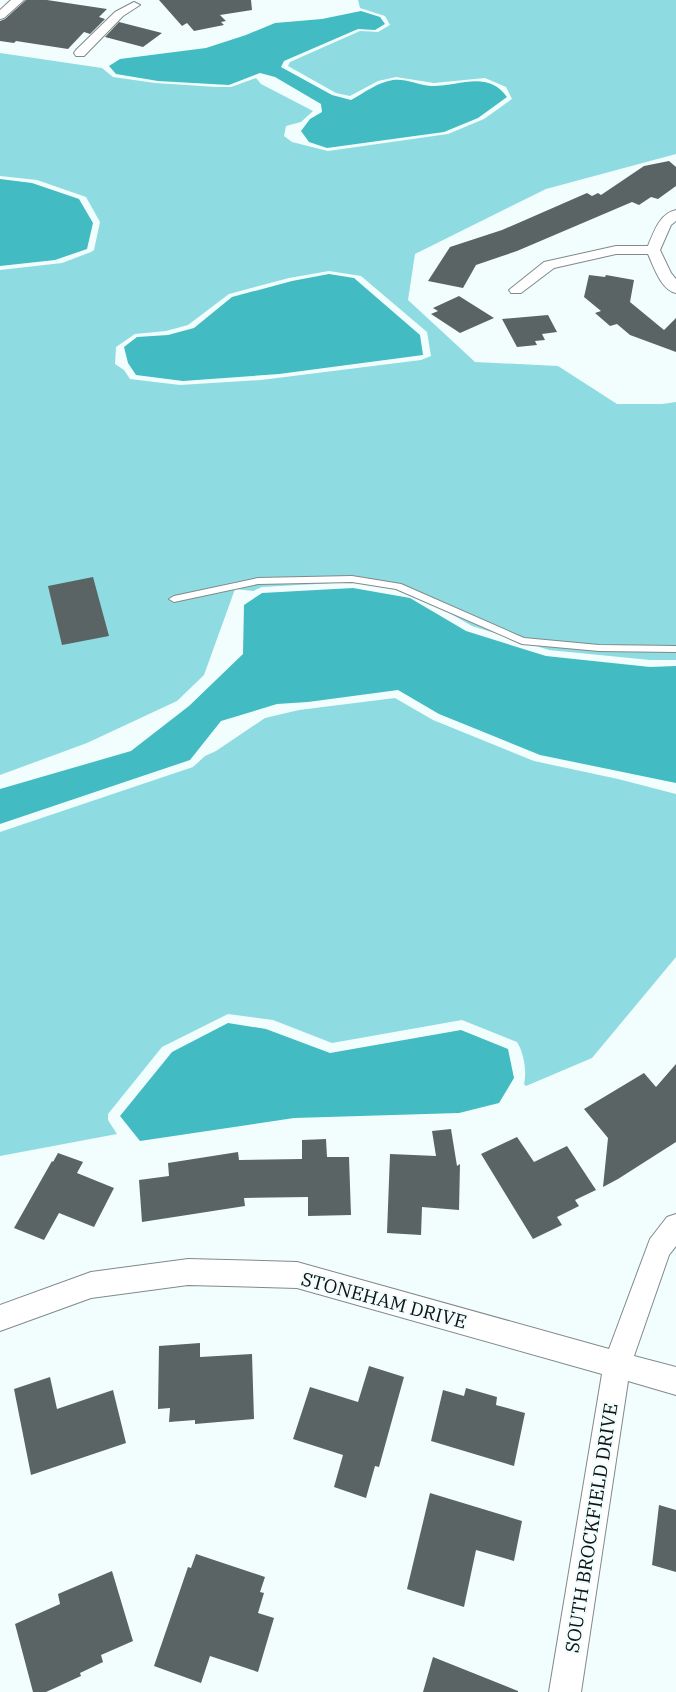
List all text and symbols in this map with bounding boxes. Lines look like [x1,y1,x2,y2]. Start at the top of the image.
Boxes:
street label: STONEHAM DRIVE [299,1266,469,1334]
street label: SOUTH BROCKFIELD DRIVE [559,1401,623,1655]

